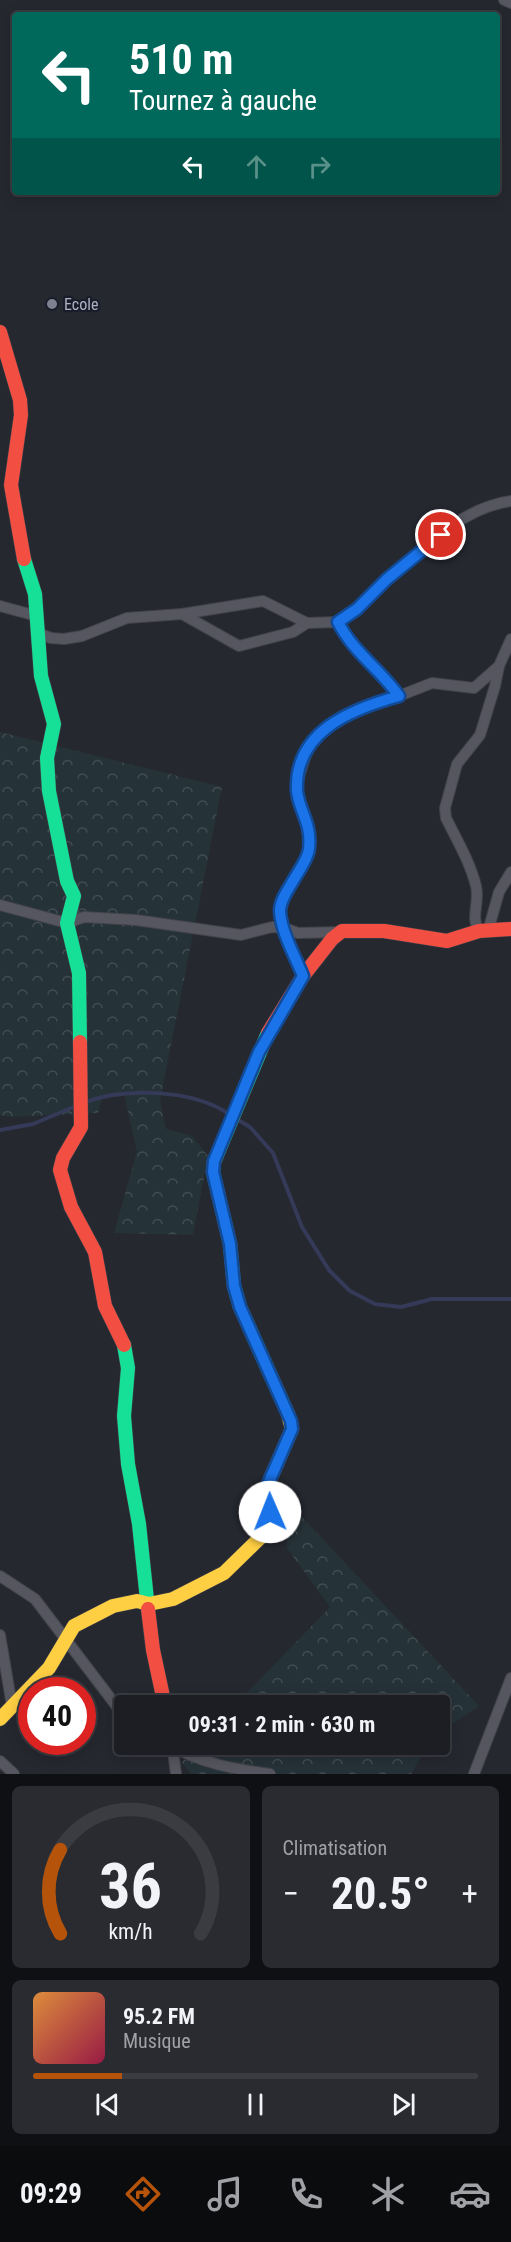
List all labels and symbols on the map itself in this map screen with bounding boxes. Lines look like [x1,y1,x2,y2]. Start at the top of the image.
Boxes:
place label: Ecole [64,295,98,314]
marker: Ecole [45,297,59,311]
pin [415,509,466,560]
position arrow [238,1480,302,1544]
speed limit sign: 40 [18,1677,96,1755]

